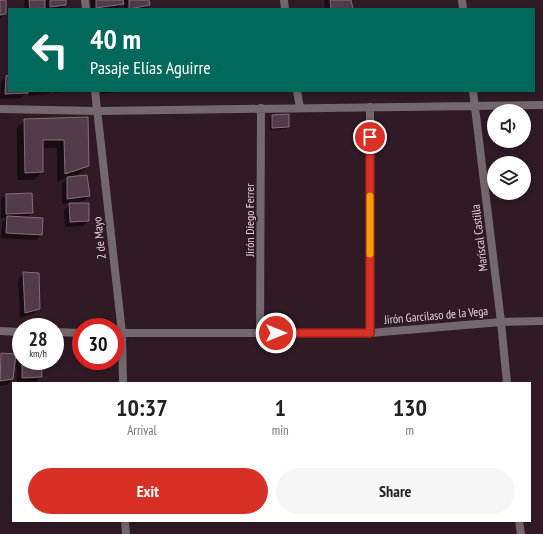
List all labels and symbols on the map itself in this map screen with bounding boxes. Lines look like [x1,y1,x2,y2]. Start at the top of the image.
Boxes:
pin [353,120,387,154]
street label: Jirón Diego Ferrer [242,183,257,258]
street label: Mariscal Castilla [467,203,491,272]
street label: 2 de Mayo [89,216,109,260]
street label: Jirón Garcilaso de la Vega [382,303,489,327]
position arrow [255,312,297,354]
speed limit sign: 30 [72,318,124,370]

